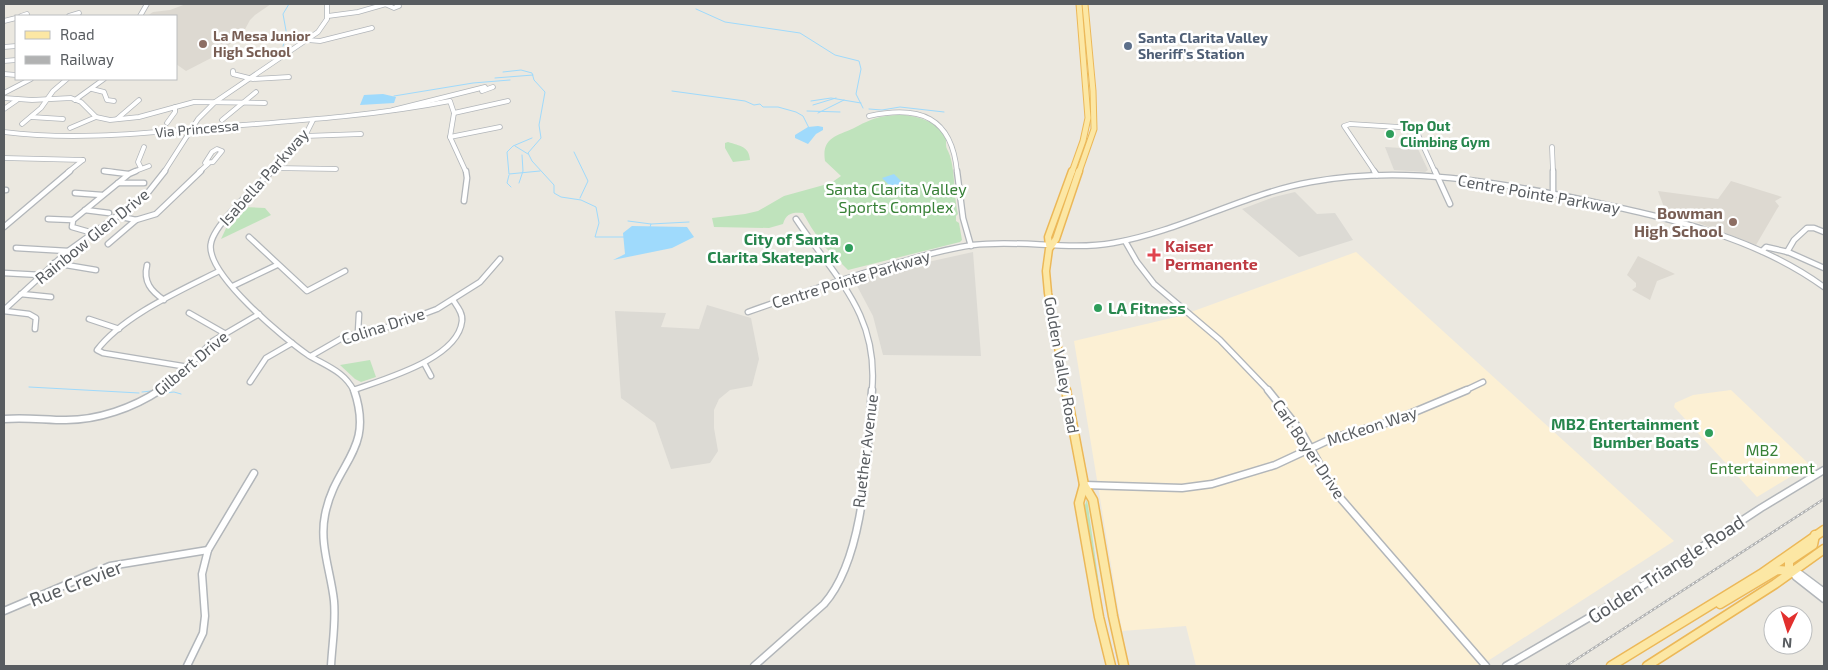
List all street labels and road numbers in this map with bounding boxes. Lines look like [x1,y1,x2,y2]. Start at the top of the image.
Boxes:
street label: Via Princessa [154,116,240,141]
street label: Isabella Parkway [215,124,312,229]
street label: Centre Pointe Parkway [1456,170,1622,217]
street label: Rainbow Glen Drive [31,184,152,287]
street label: Centre Pointe Parkway [769,245,933,312]
street label: Golden Valley Road [1041,295,1084,435]
street label: Colina Drive [339,303,427,348]
street label: Gilbert Drive [150,326,231,399]
street label: Ruether Avenue [848,393,881,509]
street label: Carl Boyer Drive [1269,395,1350,502]
street label: McKeon Way [1324,402,1420,449]
street label: Golden Triangle Road [1583,509,1748,628]
street label: Rue Crevier [26,554,126,611]

